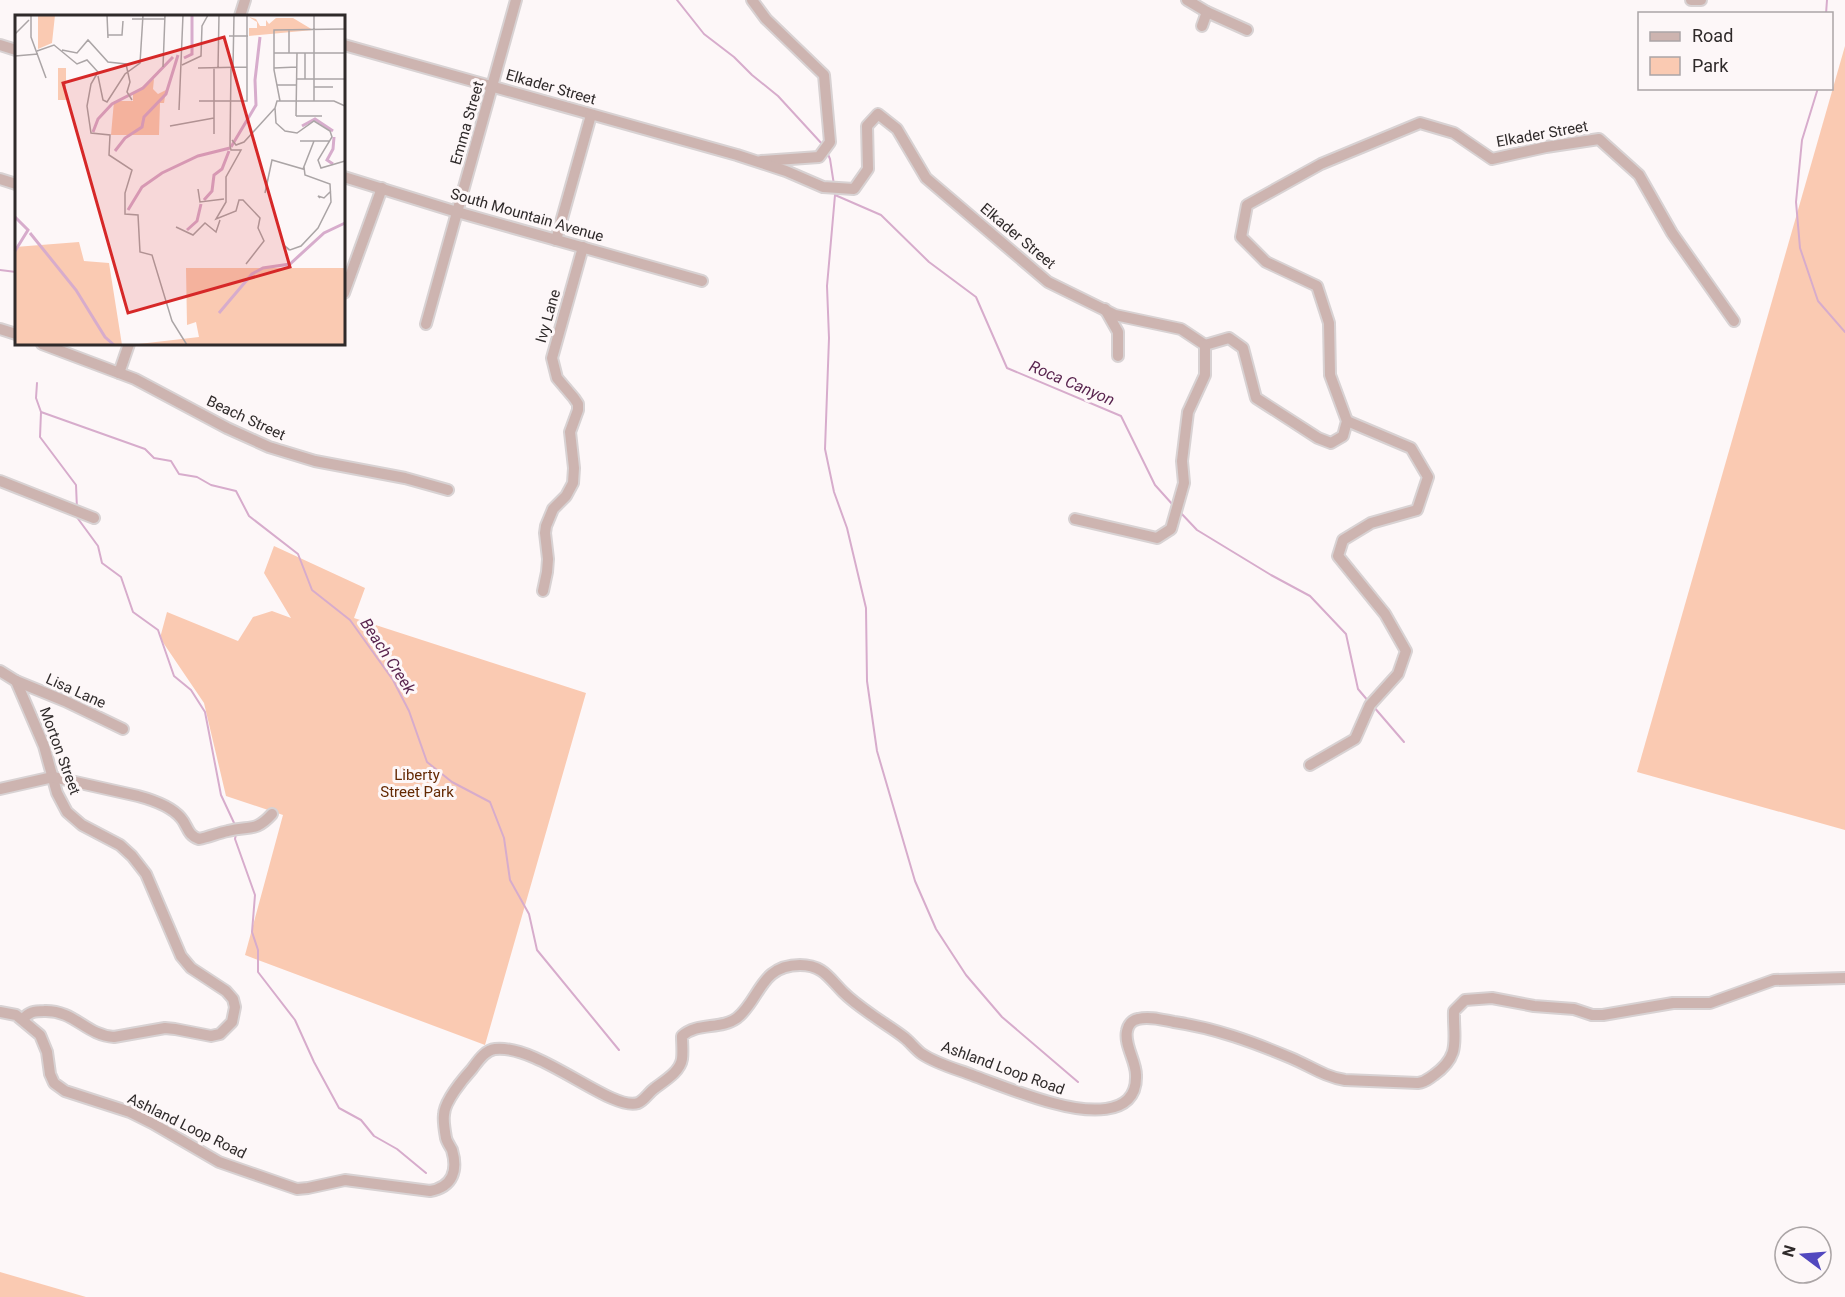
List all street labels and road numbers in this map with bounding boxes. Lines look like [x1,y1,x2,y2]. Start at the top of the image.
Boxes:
street label: Elkader Street [504,66,598,108]
street label: Emma Street [446,79,488,167]
street label: Elkader Street [1495,117,1589,151]
street label: South Mountain Avenue [448,184,606,246]
street label: Elkader Street [977,199,1059,273]
street label: Ivy Lane [532,287,564,345]
street label: Beach Street [204,392,288,444]
street label: Lisa Lane [43,670,109,712]
street label: Morton Street [36,705,84,797]
street label: Ashland Loop Road [939,1037,1067,1099]
street label: Ashland Loop Road [125,1089,249,1163]

